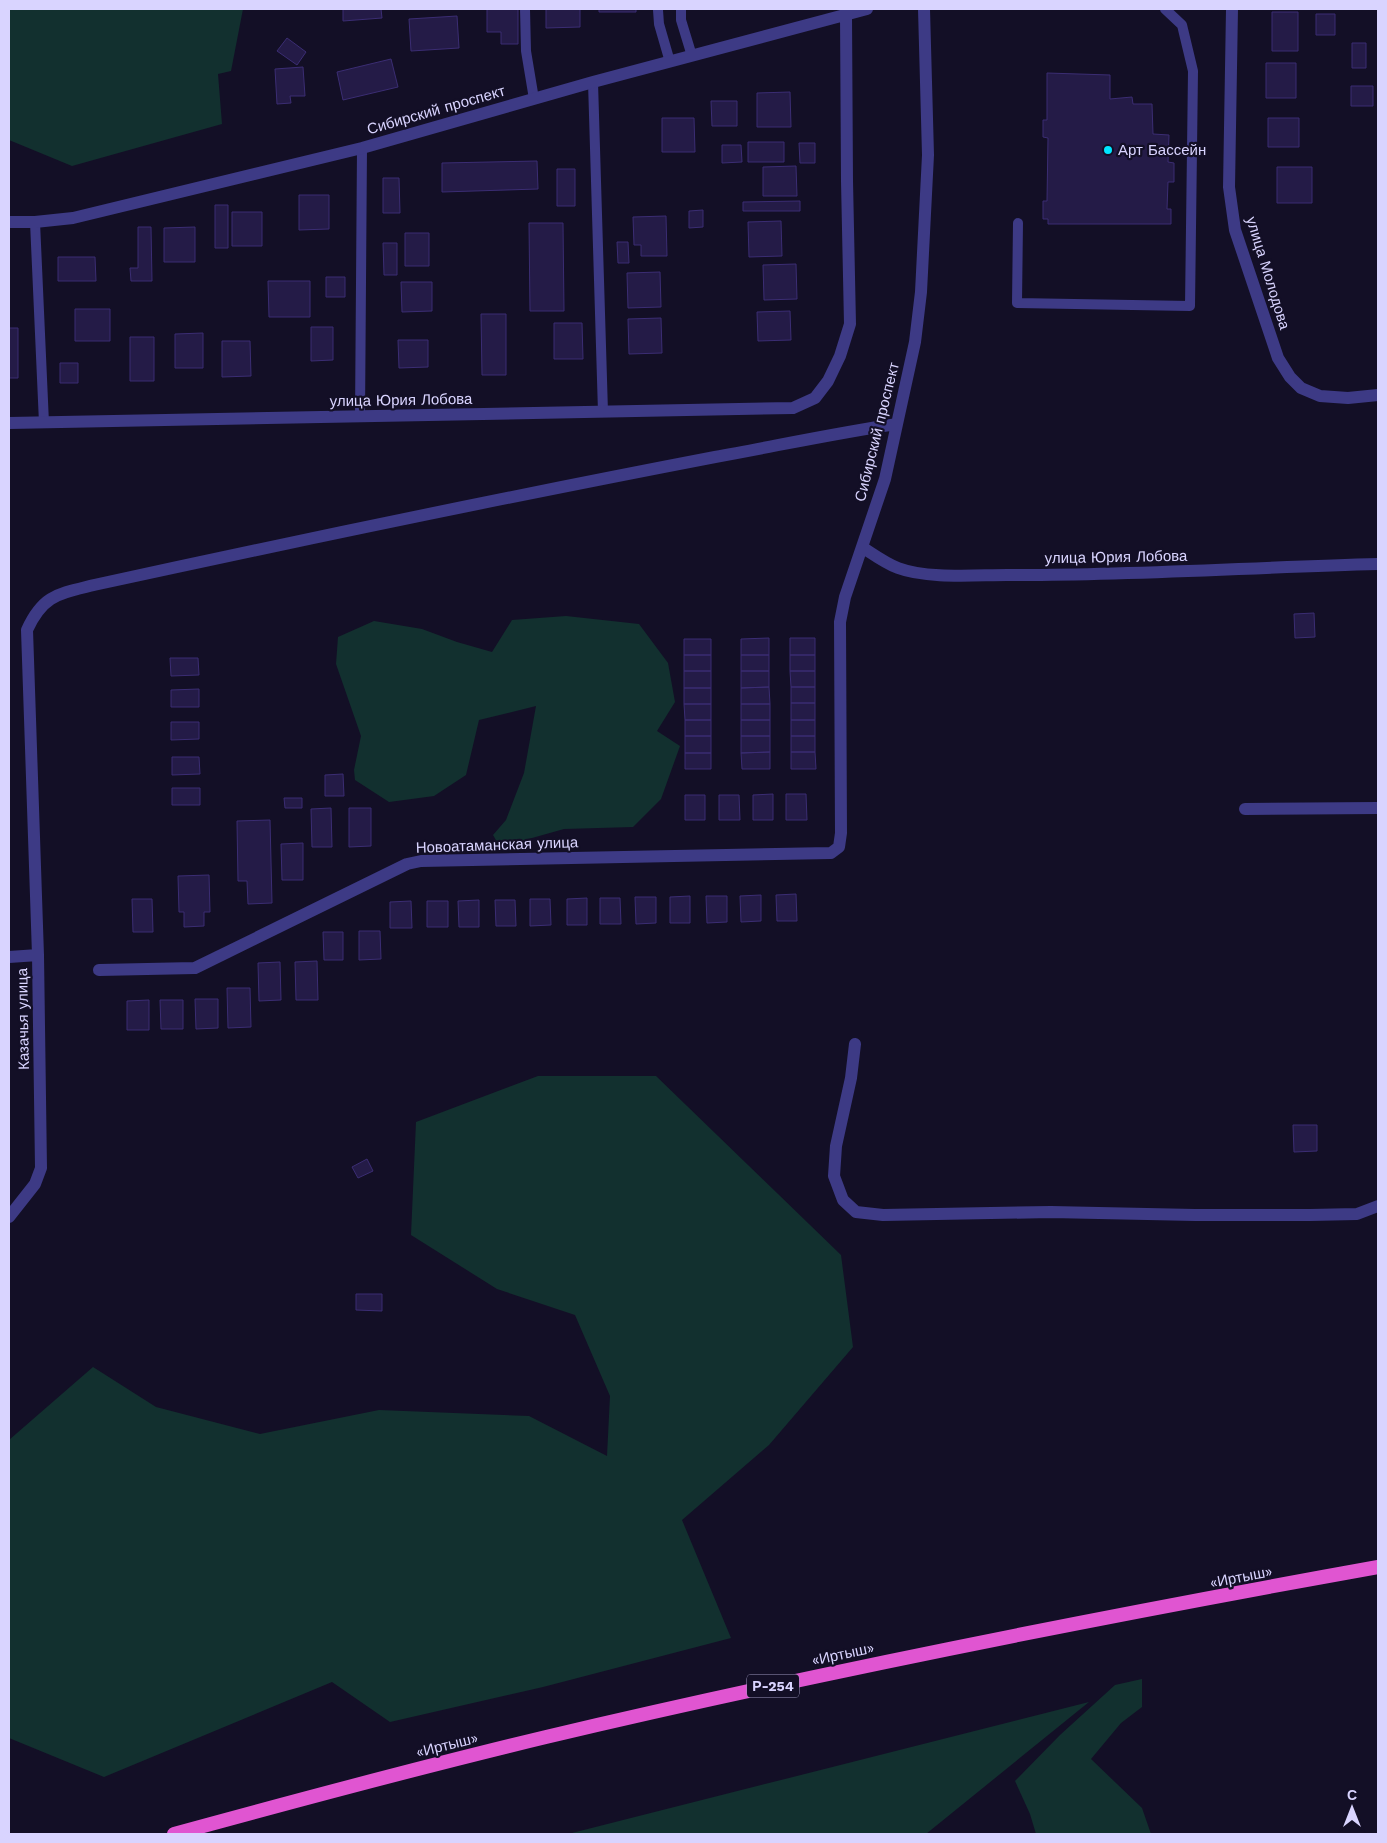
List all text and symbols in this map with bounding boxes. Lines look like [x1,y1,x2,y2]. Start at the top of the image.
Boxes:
street label: Сибирский проспект [365,82,507,138]
place label: Арт Бассейн [1118,141,1206,159]
marker: Арт Бассейн [1102,144,1114,156]
street label: улица Молодова [1242,214,1294,332]
street label: Сибирский проспект [851,360,903,503]
street label: улица Юрия Лобова [329,390,473,410]
street label: улица Юрия Лобова [1044,547,1188,567]
street label: Новоатаманская улица [415,833,579,857]
street label: Казачья улица [13,967,33,1070]
street label: «Иртыш» [1208,1562,1274,1592]
street label: «Иртыш» [810,1639,876,1669]
road number: Р-254 [747,1674,799,1698]
street label: «Иртыш» [414,1729,480,1761]
north arrow [1327,1783,1377,1833]
text: С [1347,1787,1357,1803]

